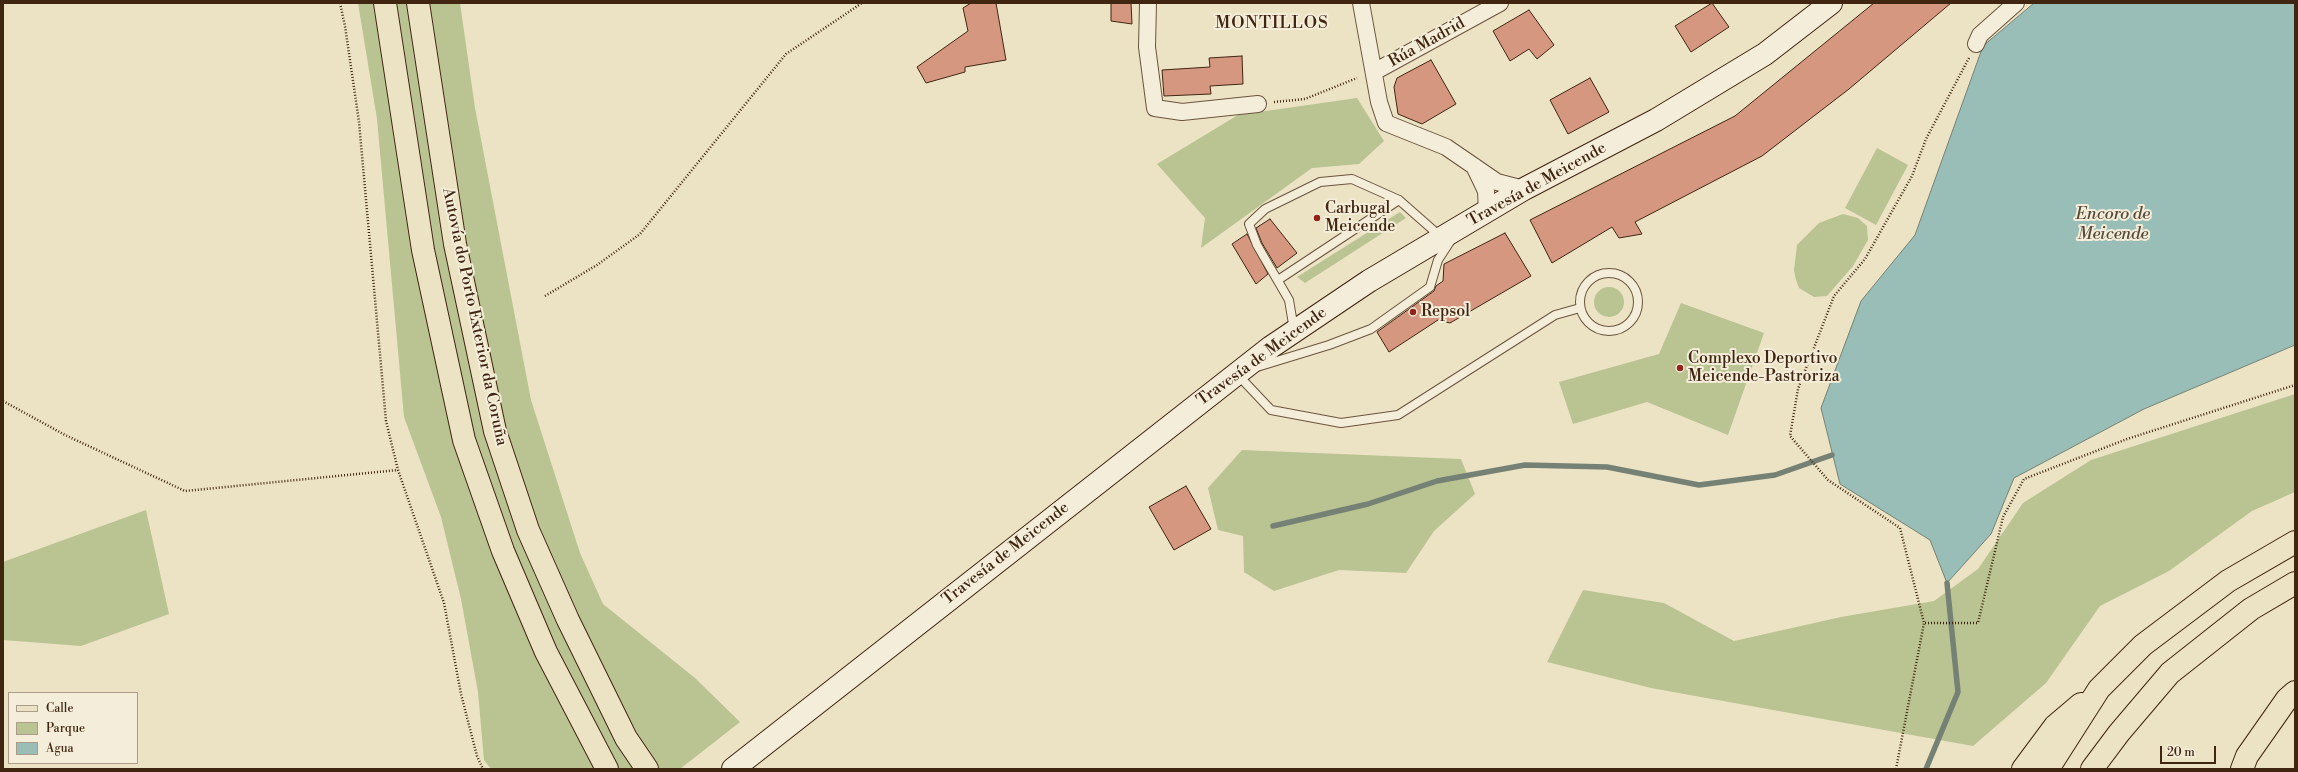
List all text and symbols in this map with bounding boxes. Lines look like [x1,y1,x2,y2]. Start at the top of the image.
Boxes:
district label: MONTILLOS [1215,14,1329,34]
street label: Rúa Madrid [1385,14,1469,72]
street label: Travesía de Meicende [1464,139,1610,231]
street label: Autovía do Porto Exterior da Coruña [437,186,511,448]
place label: Carbugal Meicende [1325,199,1395,237]
water label: Encoro de Meicende [2076,205,2150,245]
marker: Carbugal Meicende [1312,213,1322,223]
place label: Repsol [1421,302,1470,322]
street label: Travesía de Meicende [1193,303,1331,411]
marker: Repsol [1408,307,1418,317]
place label: Complexo Deportivo Meicende-Pastroriza [1688,349,1840,387]
marker: Complexo Deportivo Meicende-Pastroriza [1675,363,1685,373]
street label: Travesía de Meicende [939,499,1073,609]
legend [8,692,138,764]
text: Calle [46,701,73,716]
text: Parque [46,721,85,736]
scale bar [2162,738,2218,764]
text: Agua [46,741,74,756]
text: 20 m [2167,745,2195,760]

